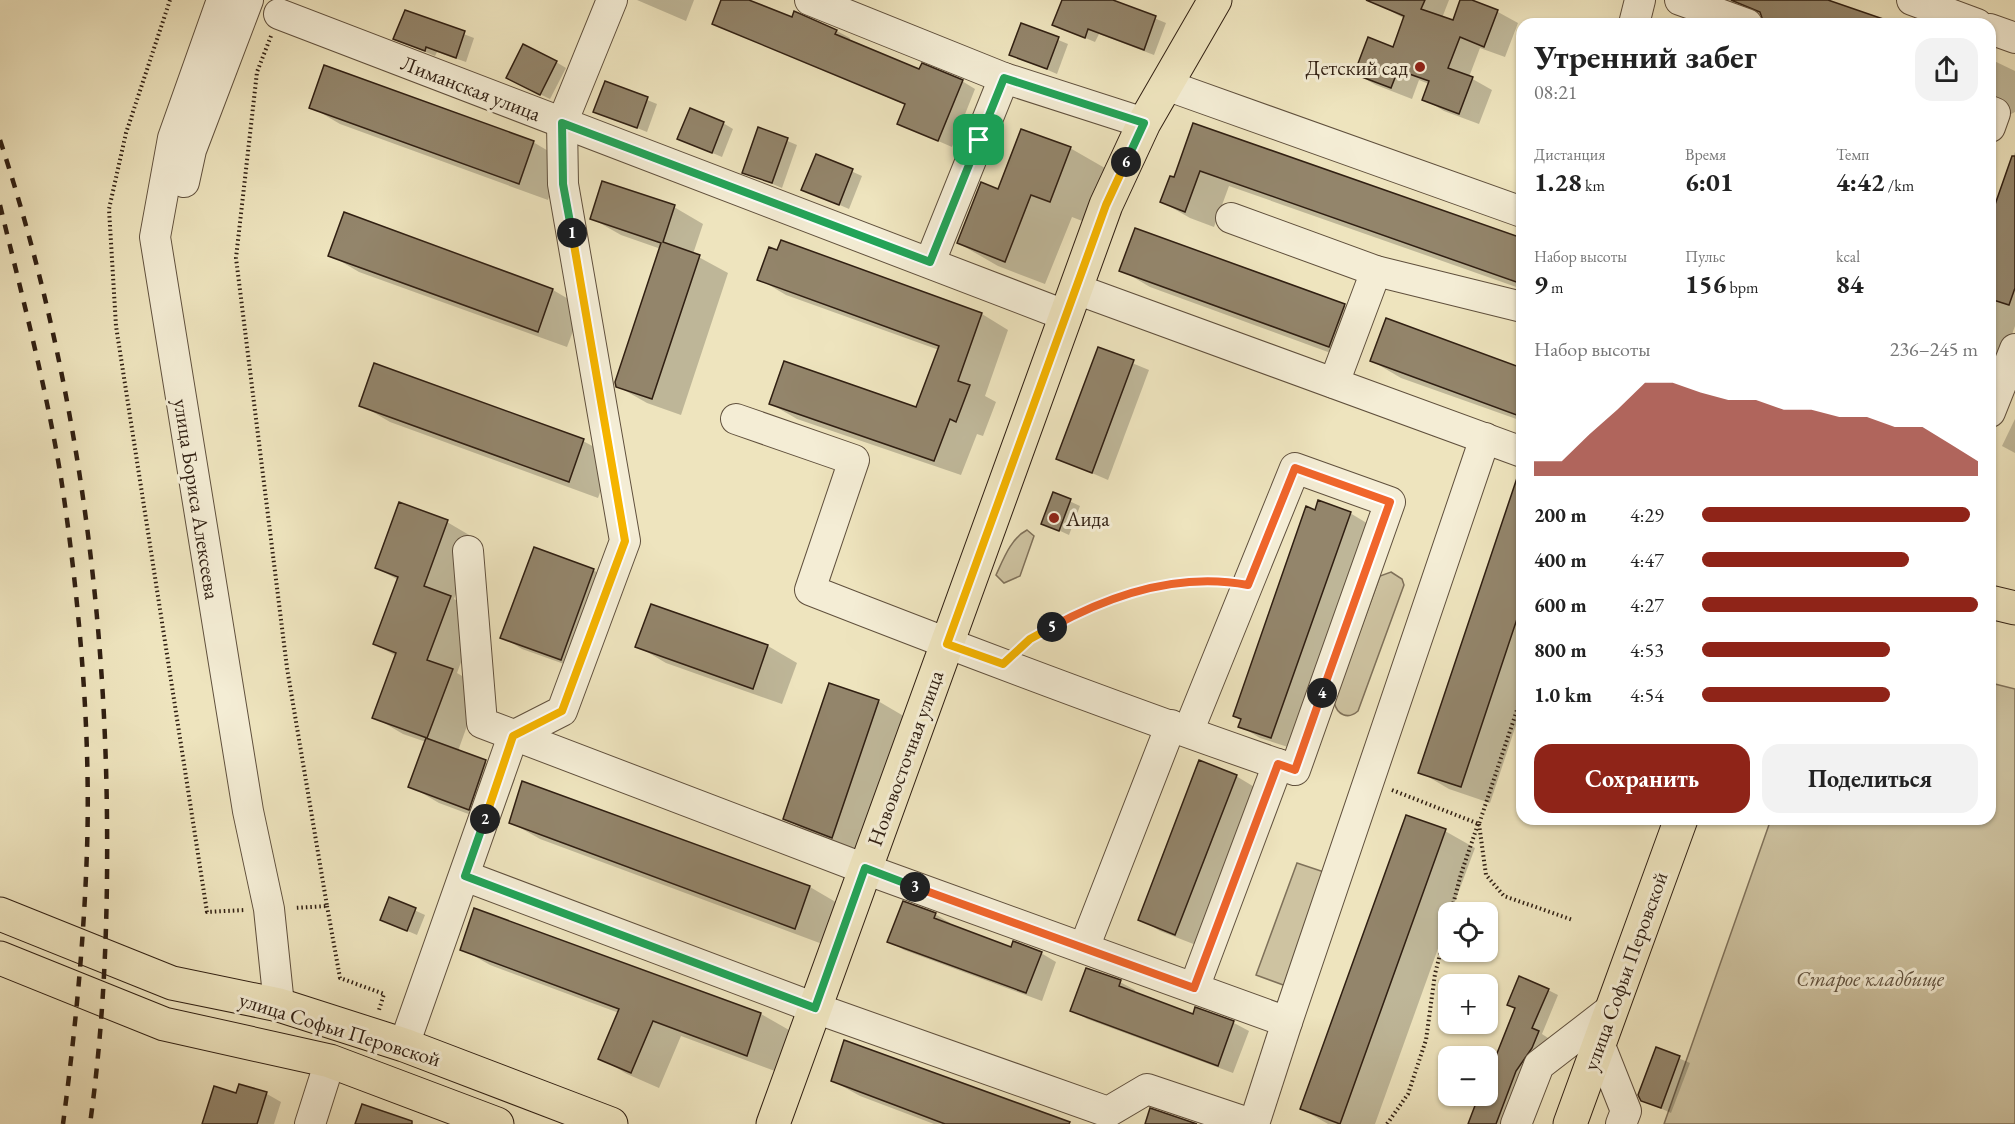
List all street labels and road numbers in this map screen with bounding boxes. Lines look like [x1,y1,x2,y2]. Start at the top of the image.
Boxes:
street label: Лиманская улица [397,49,545,127]
street label: улица Бориса Алексеева [168,397,226,602]
street label: Нововосточная улица [861,666,950,849]
street label: улица Софьи Перовской [1577,868,1673,1074]
street label: улица Софьи Перовской [236,985,444,1073]

